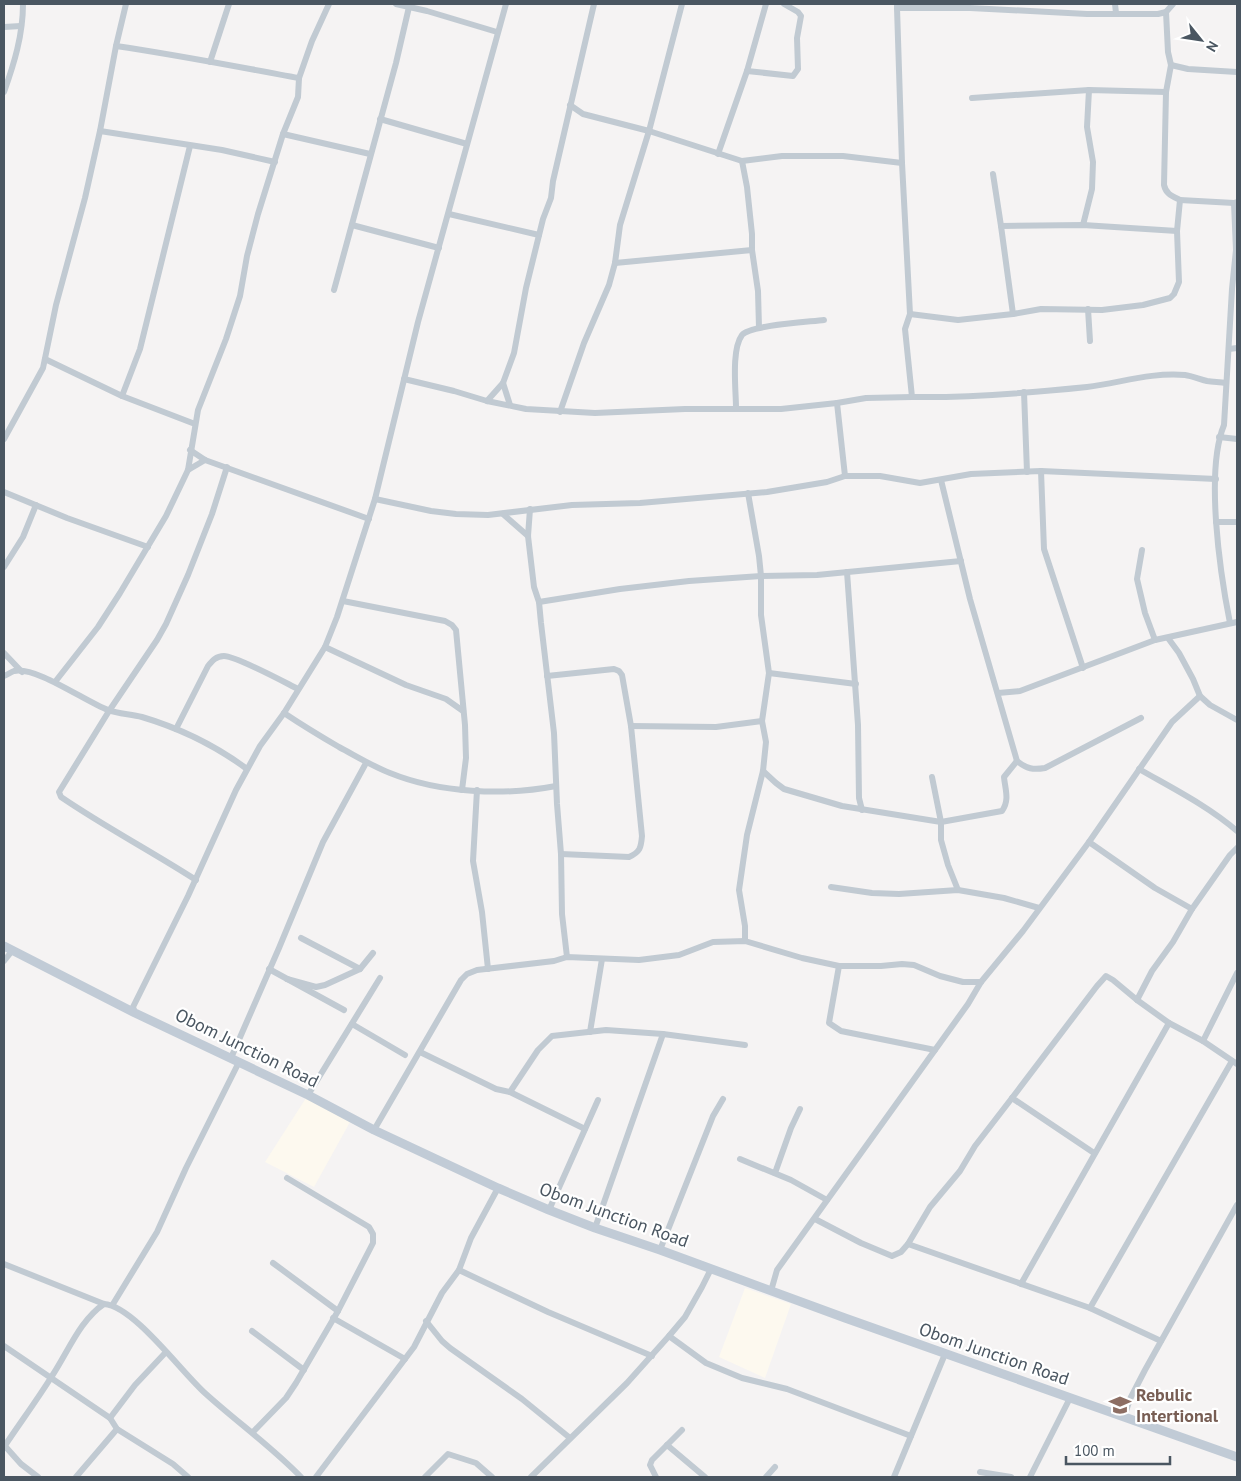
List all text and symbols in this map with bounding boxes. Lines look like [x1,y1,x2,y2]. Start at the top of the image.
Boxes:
north arrow [1176,15,1226,65]
text: N [1202,38,1222,55]
street label: Obom Junction Road [171,1003,323,1092]
street label: Obom Junction Road [536,1177,692,1252]
street label: Obom Junction Road [916,1317,1072,1390]
place label: Rebulic Intertional [1136,1383,1219,1427]
school or university icon: Rebulic Intertional [1107,1392,1133,1418]
scale bar [1066,1434,1170,1466]
text: 100 m [1074,1441,1115,1460]

